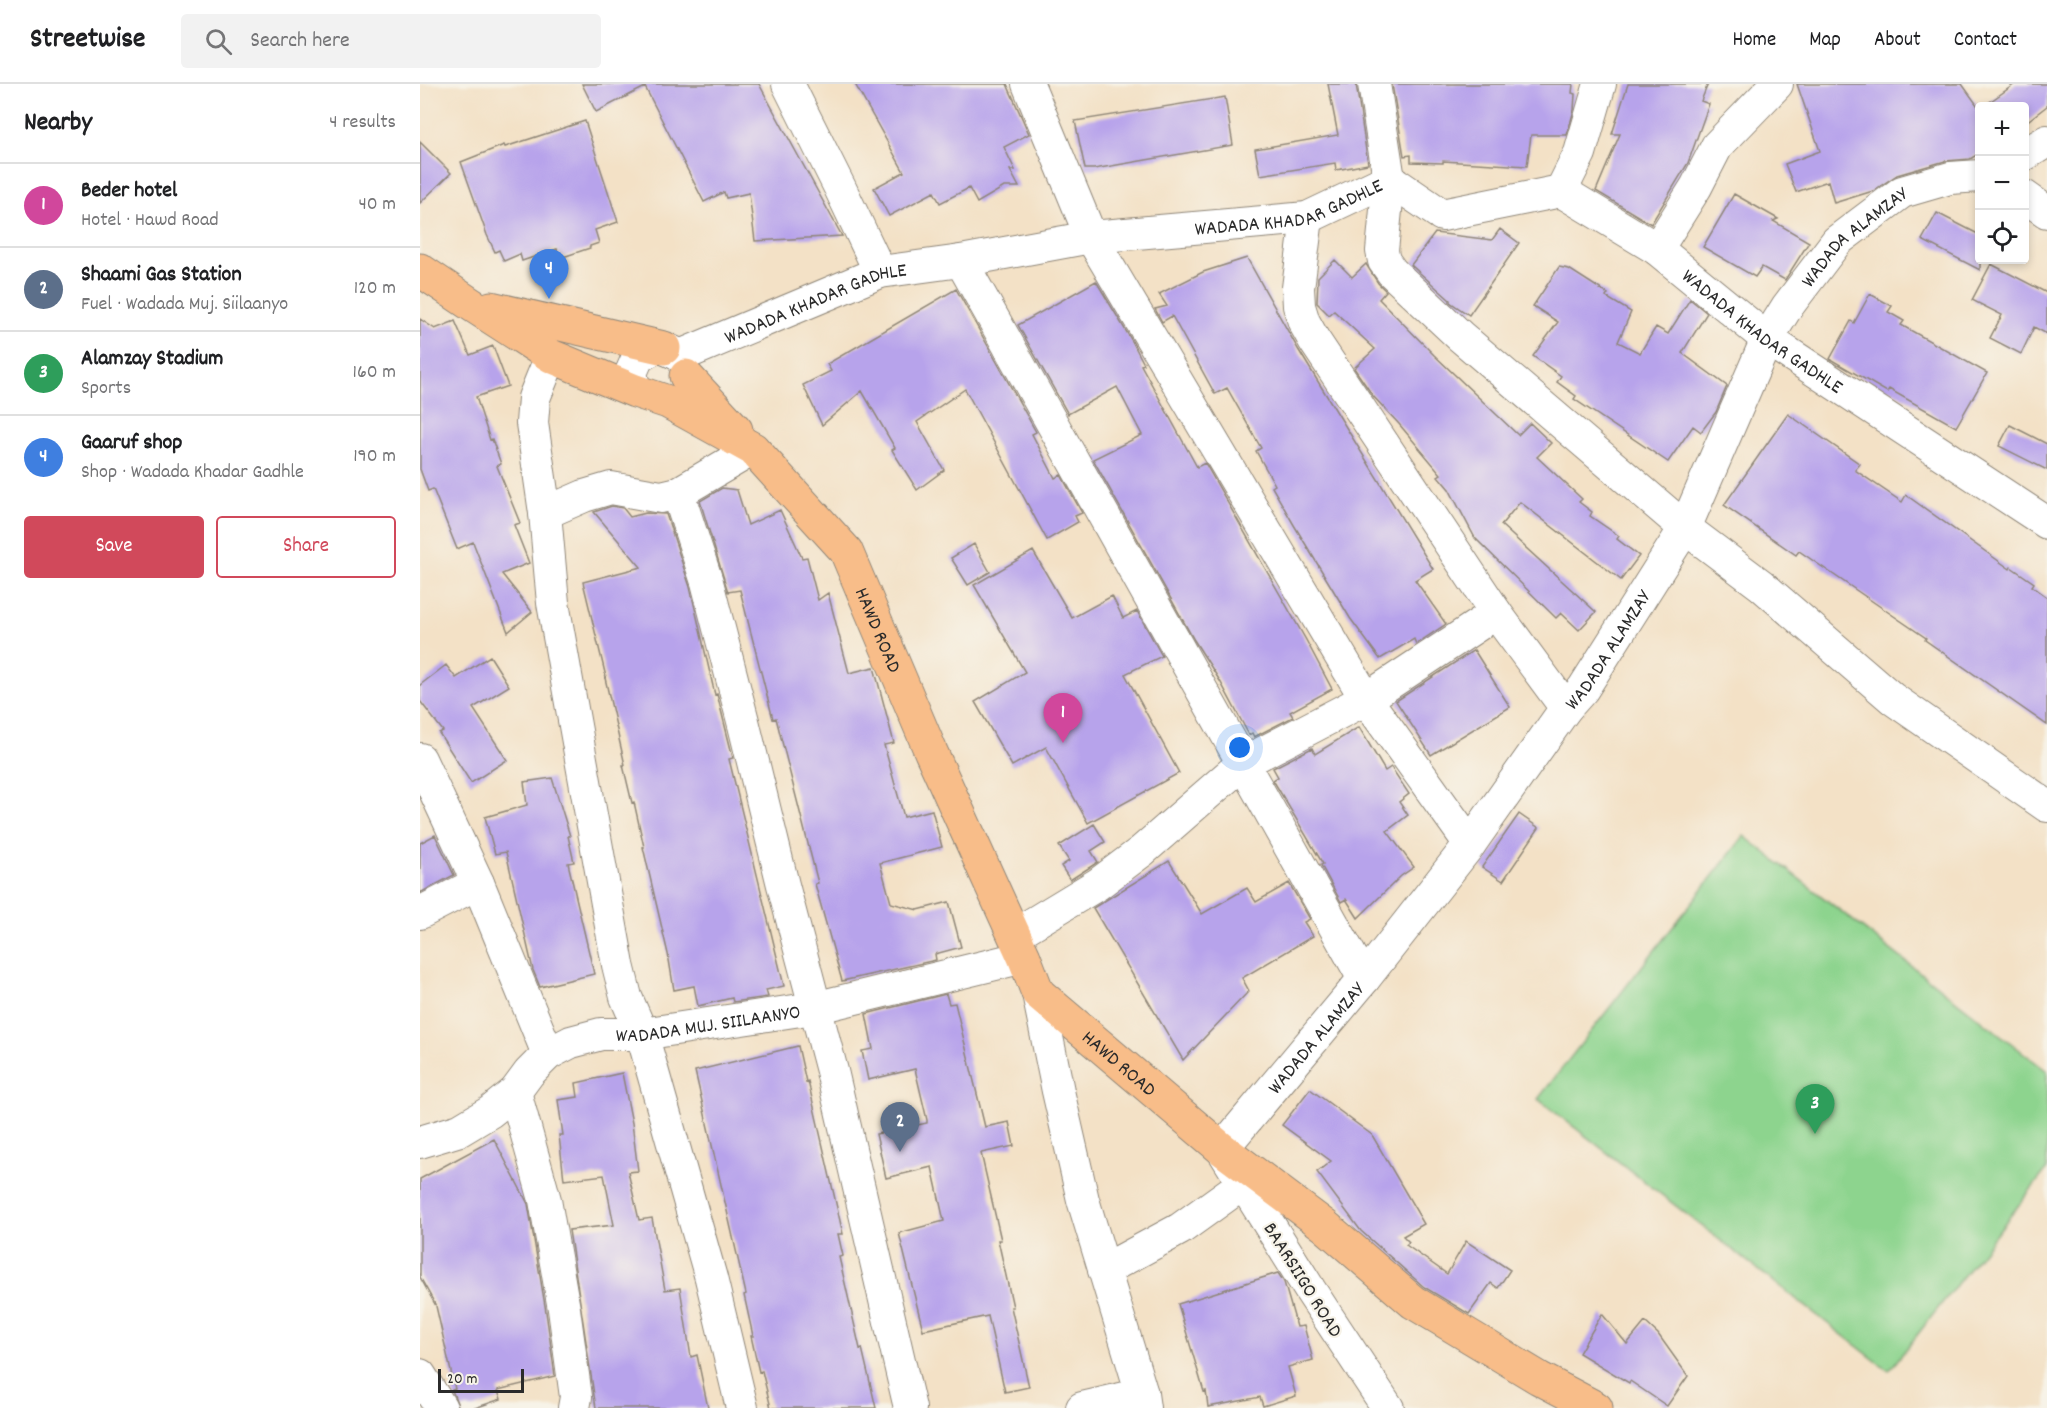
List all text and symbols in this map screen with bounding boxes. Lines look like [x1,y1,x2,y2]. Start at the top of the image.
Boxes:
search box [181,14,601,68]
text: Streetwise [30,21,145,61]
icon: search [202,25,235,58]
text: Search here [250,26,350,57]
text: Home [1732,26,1776,56]
text: Map [1809,26,1841,56]
text: About [1874,26,1921,56]
text: Contact [1954,26,2017,56]
map controls [1975,102,2029,264]
button: + [1975,102,2029,156]
text: Nearby [24,105,92,142]
text: 4 results [329,109,396,137]
button: − [1975,156,2029,210]
street label: WADADA KHADAR GADHLE [1194,173,1388,245]
text: Beder hotel [81,176,177,207]
street label: WADADA ALAMZAY [1796,181,1915,294]
text: 1 [41,191,46,219]
text: 40 m [358,191,396,219]
text: Hotel · Hawd Road [81,207,219,235]
button: locate [1975,210,2029,264]
pin: 4 [530,250,568,299]
street label: WADADA KHADAR GADHLE [721,258,908,353]
text: Shaami Gas Station [81,260,242,291]
street label: WADADA KHADAR GADHLE [1675,264,1847,402]
text: 2 [39,275,48,303]
text: 120 m [354,275,396,303]
text: Fuel · Wadada Muj. Siilaanyo [81,291,288,319]
text: Alamzay Stadium [81,344,223,375]
text: 3 [39,359,48,387]
text: 160 m [353,359,396,387]
text: Sports [81,375,131,403]
text: Gaaruf shop [81,428,182,459]
text: 4 [39,443,48,471]
text: 190 m [353,443,396,471]
text: Shop · Wadada Khadar Gadhle [81,459,304,487]
button: Save [24,516,204,578]
button: Share [216,516,396,578]
street label: HAWD ROAD [846,584,907,678]
street label: WADADA ALAMZAY [1560,585,1659,717]
pin: 1 [1044,694,1082,743]
your location [1225,733,1254,762]
street label: WADADA ALAMZAY [1262,977,1373,1101]
street label: WADADA MUJ. SIILAANYO [616,999,803,1051]
street label: HAWD ROAD [1075,1025,1161,1105]
pin: 3 [1796,1084,1834,1134]
pin: 2 [880,1102,920,1152]
street label: BAARSIIGO ROAD [1255,1218,1348,1344]
scale bar [438,1366,524,1394]
text: 20 m [447,1368,477,1391]

